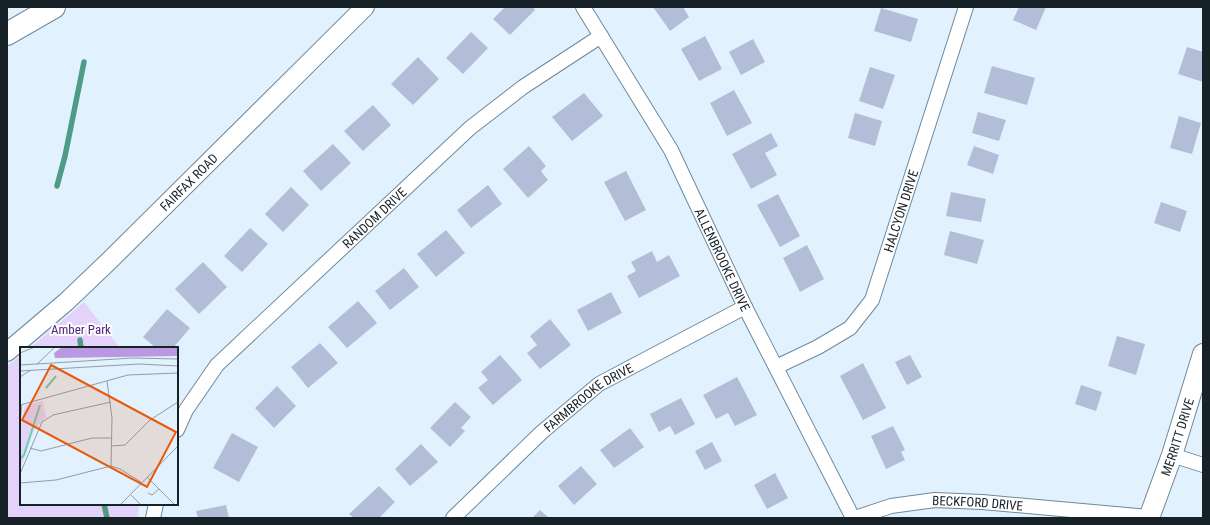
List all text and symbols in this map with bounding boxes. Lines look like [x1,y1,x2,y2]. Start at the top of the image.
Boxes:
street label: FAIRFAX ROAD [157,150,221,214]
street label: HALCYON DRIVE [881,168,921,254]
street label: RANDOM DRIVE [340,185,410,252]
street label: ALLENBROOKE DRIVE [692,206,753,314]
park label: Amber Park [51,322,111,337]
inset map [20,347,178,505]
street label: FARMBROOKE DRIVE [541,360,636,435]
street label: MERRITT DRIVE [1158,396,1197,478]
street label: BECKFORD DRIVE [932,493,1023,514]

